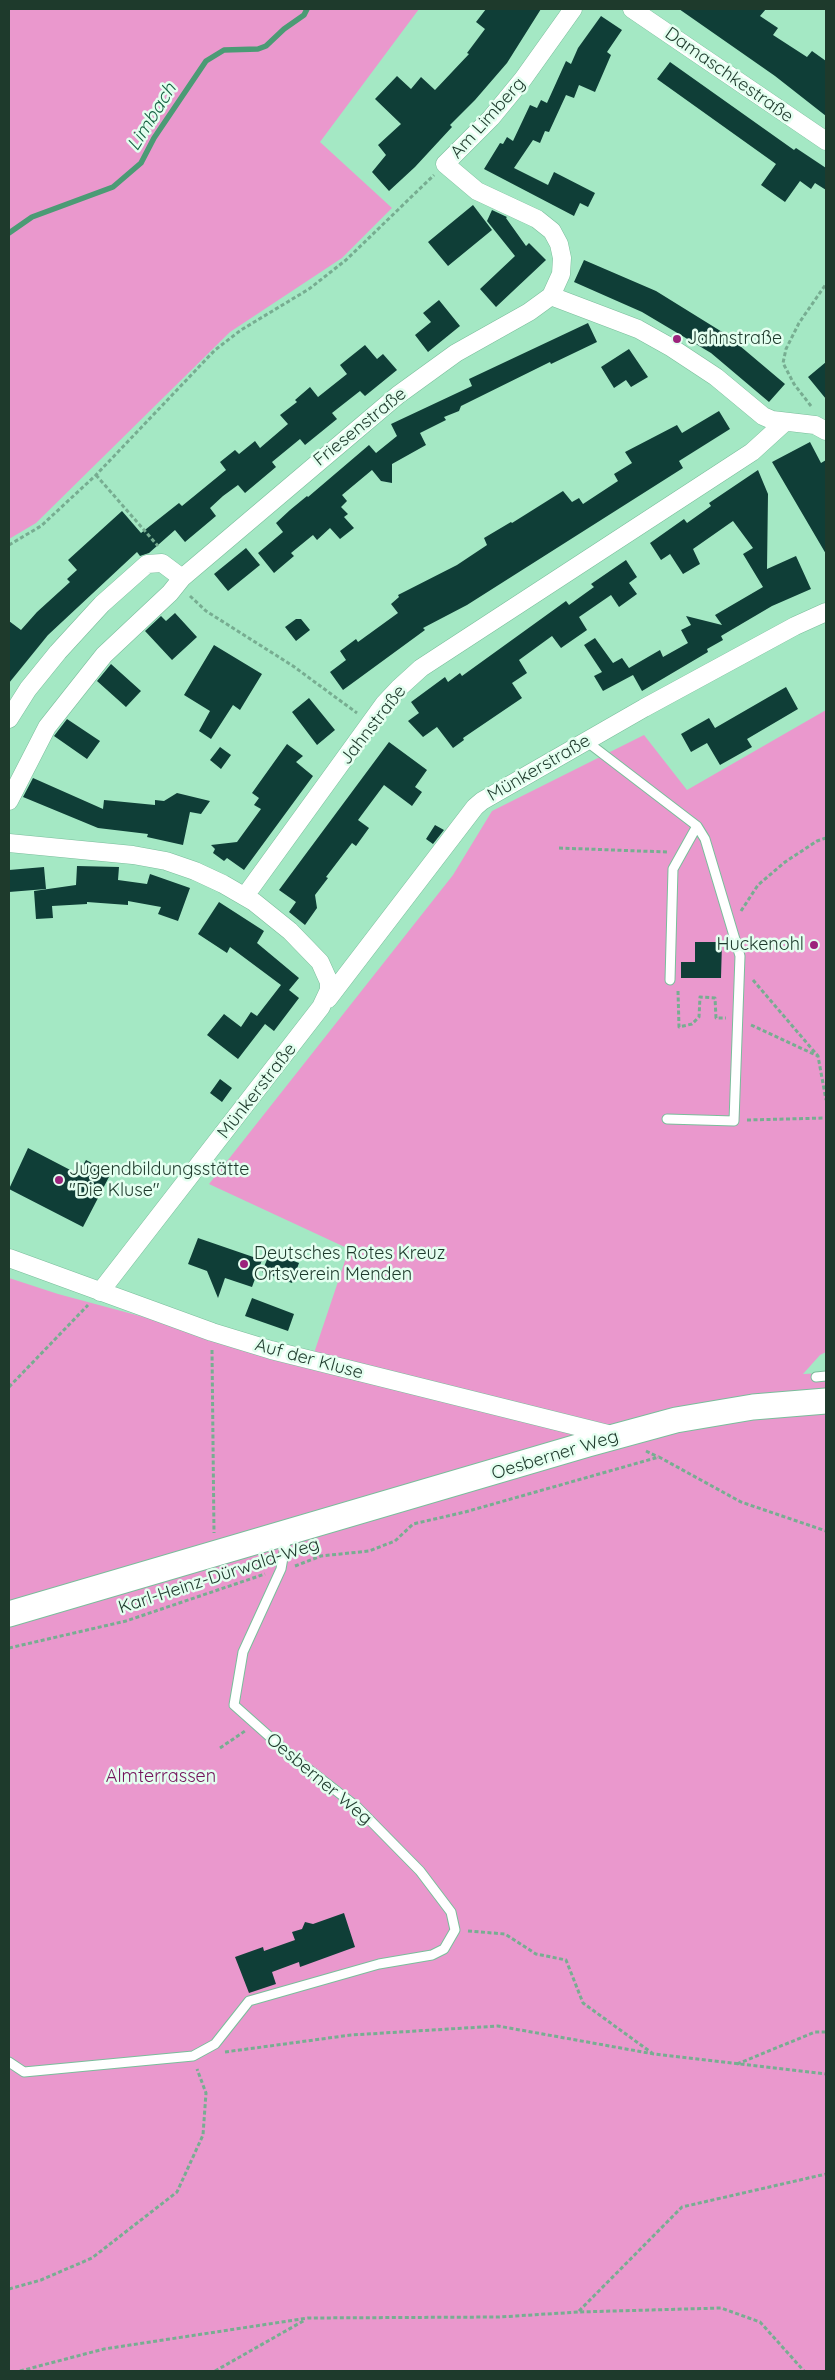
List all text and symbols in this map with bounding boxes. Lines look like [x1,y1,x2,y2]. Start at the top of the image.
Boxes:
street label: Damaschkestraße [661,23,797,127]
street label: Am Limberg [446,73,530,163]
water label: Limbach [122,79,182,155]
place label: Jahnstraße [687,328,782,350]
marker: Jahnstraße [671,333,683,345]
street label: Friesenstraße [309,383,411,471]
street label: Jahnstraße [335,681,411,769]
street label: Münkerstraße [484,730,594,806]
place label: Huckenohl [716,934,804,956]
marker: Huckenohl [808,939,820,951]
street label: Münkerstraße [213,1039,301,1143]
place label: Jugendbildungsstätte "Die Kluse" [69,1159,250,1202]
marker: Jugendbildungsstätte "Die Kluse" [53,1174,65,1186]
place label: Deutsches Rotes Kreuz Ortsverein Menden [254,1243,445,1286]
marker: Deutsches Rotes Kreuz Ortsverein Menden [238,1258,250,1270]
street label: Auf der Kluse [253,1334,365,1384]
street label: Oesberner Weg [489,1425,621,1485]
street label: Karl-Heinz-Dürwald-Weg [116,1533,322,1619]
street label: Oesberner Weg [262,1728,376,1830]
park label: Almterrassen [106,1766,216,1788]

